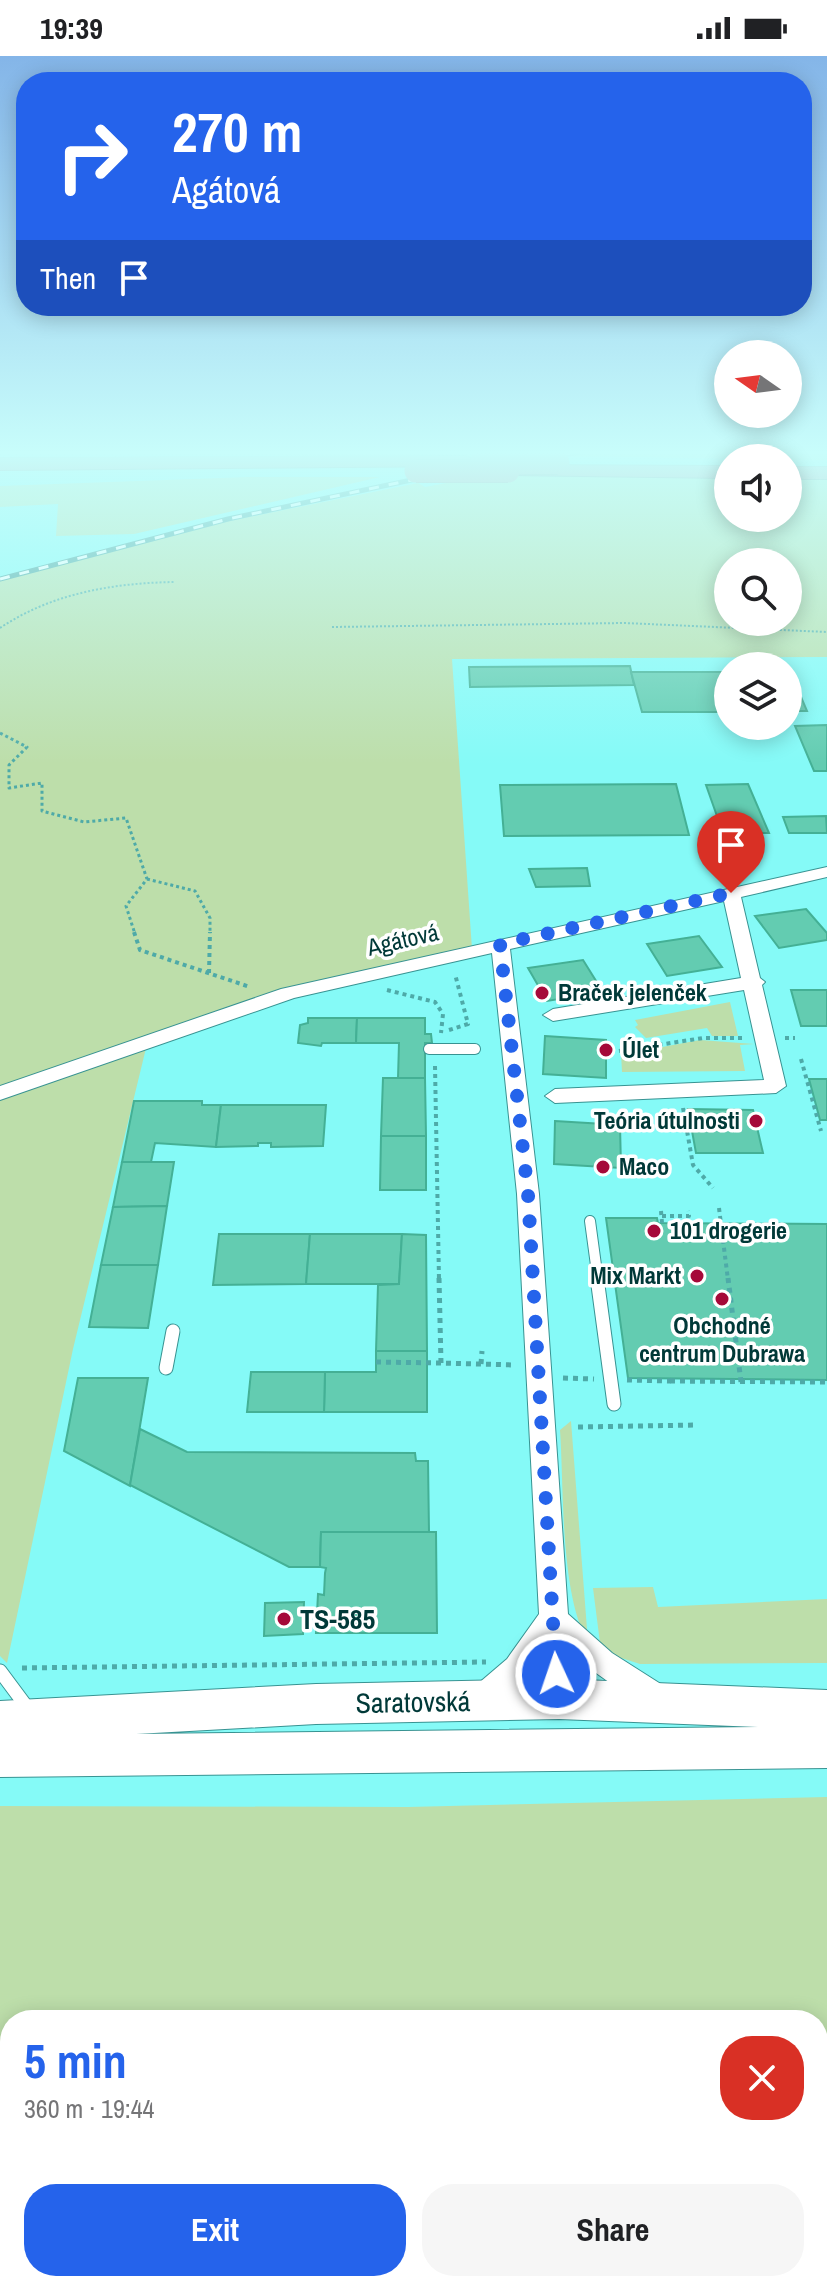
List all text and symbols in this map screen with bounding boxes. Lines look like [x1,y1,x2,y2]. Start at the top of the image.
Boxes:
text: 19:39 [40,8,103,48]
text: 270 m [172,94,302,169]
icon: right [40,104,144,208]
text: Agátová [172,166,280,214]
icon: arrive [112,256,156,300]
text: Then [40,258,96,298]
north arrow [714,340,802,428]
map controls [714,340,802,740]
button: sound [714,444,802,532]
button: search [714,548,802,636]
button: layers [714,652,802,740]
pin [697,811,765,893]
icon: arrive [709,823,753,867]
street label: Agátová [363,915,442,963]
place label: Braček jelenček [558,976,707,1008]
marker: Braček jelenček [533,984,551,1002]
place label: Úlet [622,1033,660,1065]
marker: Úlet [597,1041,615,1059]
place label: Teória útulnosti [594,1104,740,1136]
marker: Teória útulnosti [747,1112,765,1130]
place label: Maco [619,1150,669,1182]
marker: Maco [594,1158,612,1176]
place label: 101 drogerie [670,1214,787,1246]
marker: 101 drogerie [645,1222,663,1240]
place label: Mix Markt [590,1259,681,1291]
marker: Mix Markt [688,1267,706,1285]
marker: Obchodné centrum Dubrawa [713,1290,731,1308]
place label: Obchodné centrum Dubrawa [639,1309,805,1369]
place label: TS-585 [300,1600,376,1638]
marker: TS-585 [275,1610,293,1628]
position arrow [514,1632,598,1716]
street label: Saratovská [355,1682,471,1722]
text: 5 min [24,2028,127,2093]
button: close [720,2036,804,2120]
text: 360 m · 19:44 [24,2091,154,2126]
button: Exit [24,2184,406,2276]
button: Share [422,2184,804,2276]

